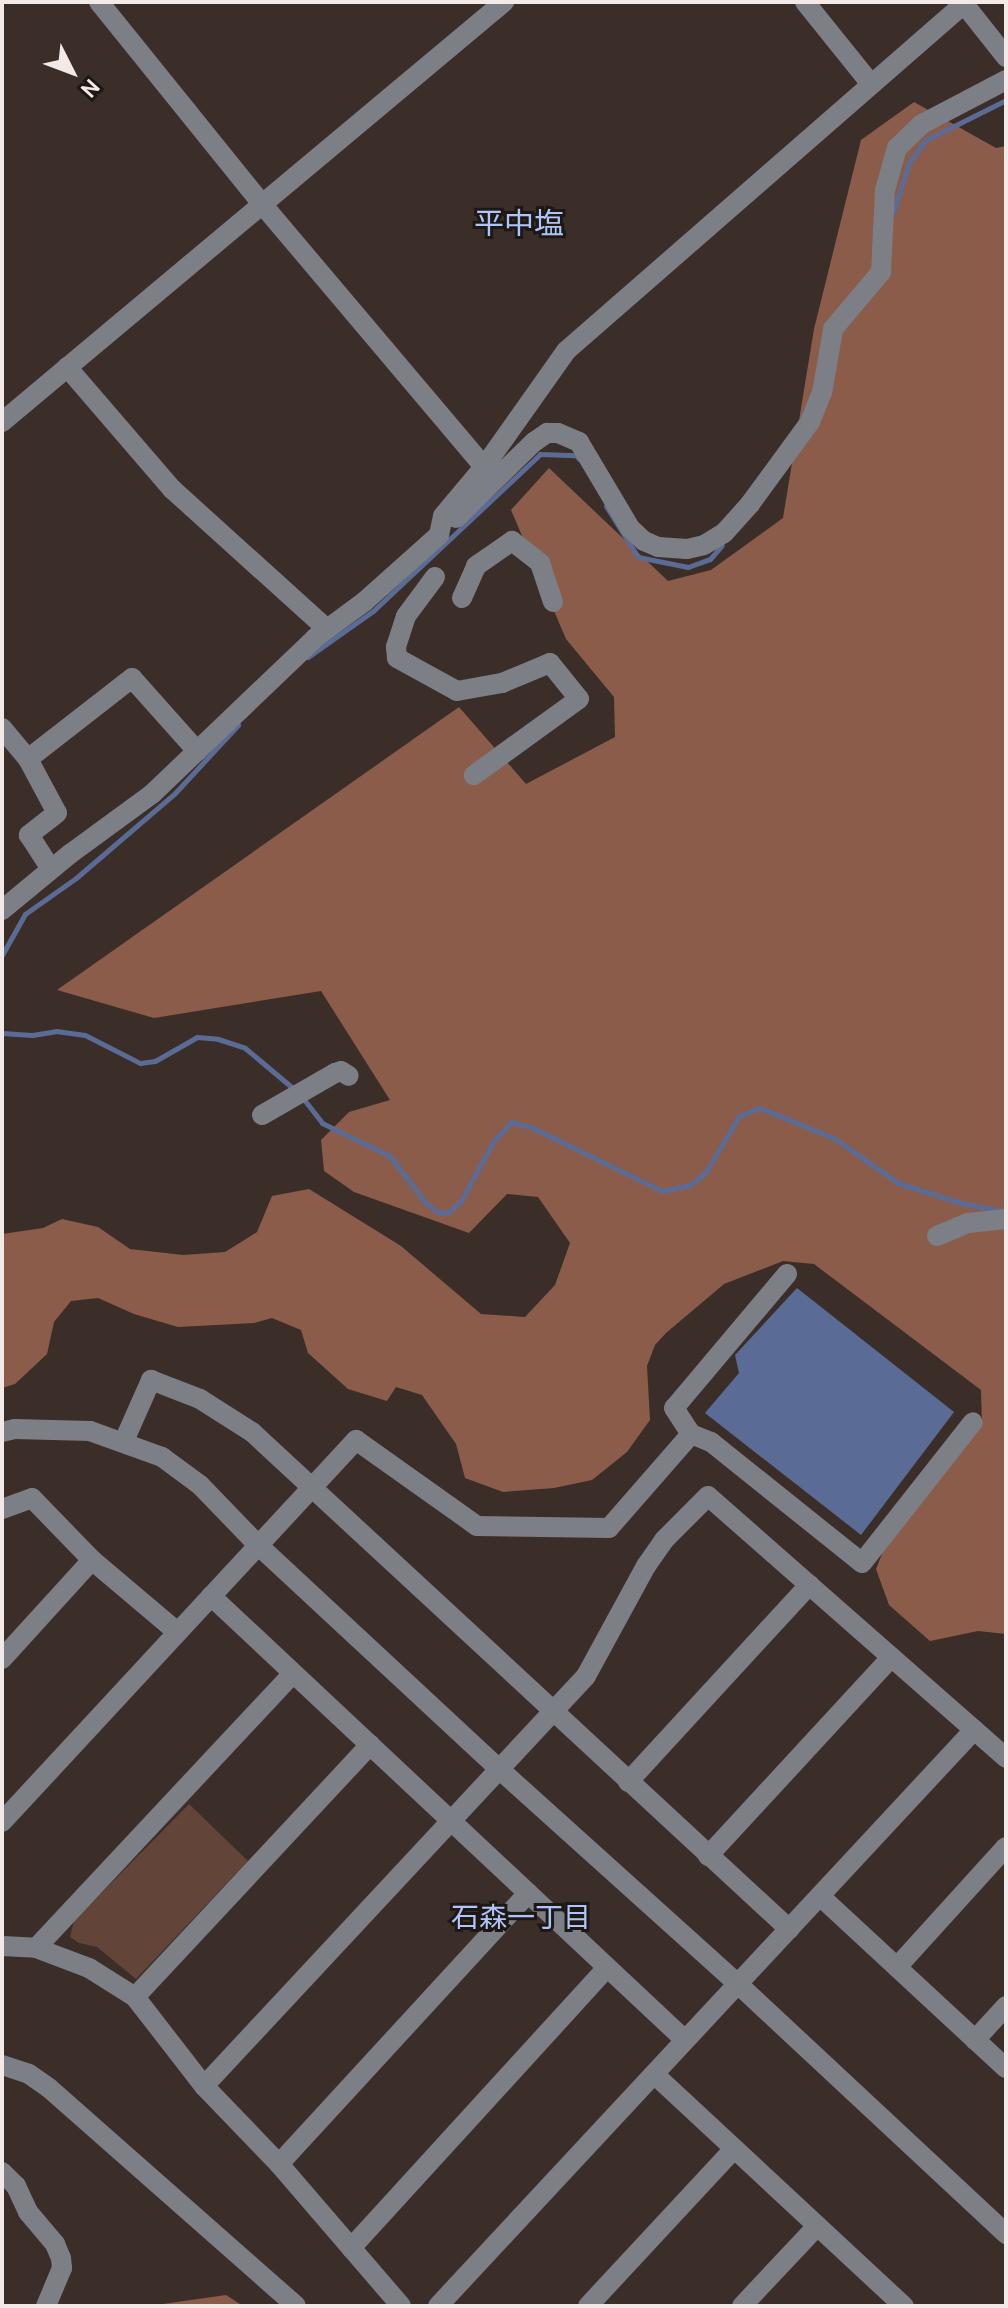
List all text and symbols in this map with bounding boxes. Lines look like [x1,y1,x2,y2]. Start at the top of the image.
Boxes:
north arrow [32,32,112,112]
text: N [75,74,105,103]
district label: 平中塩 [474,206,564,242]
district label: 石森一丁目 [451,1900,591,1934]

